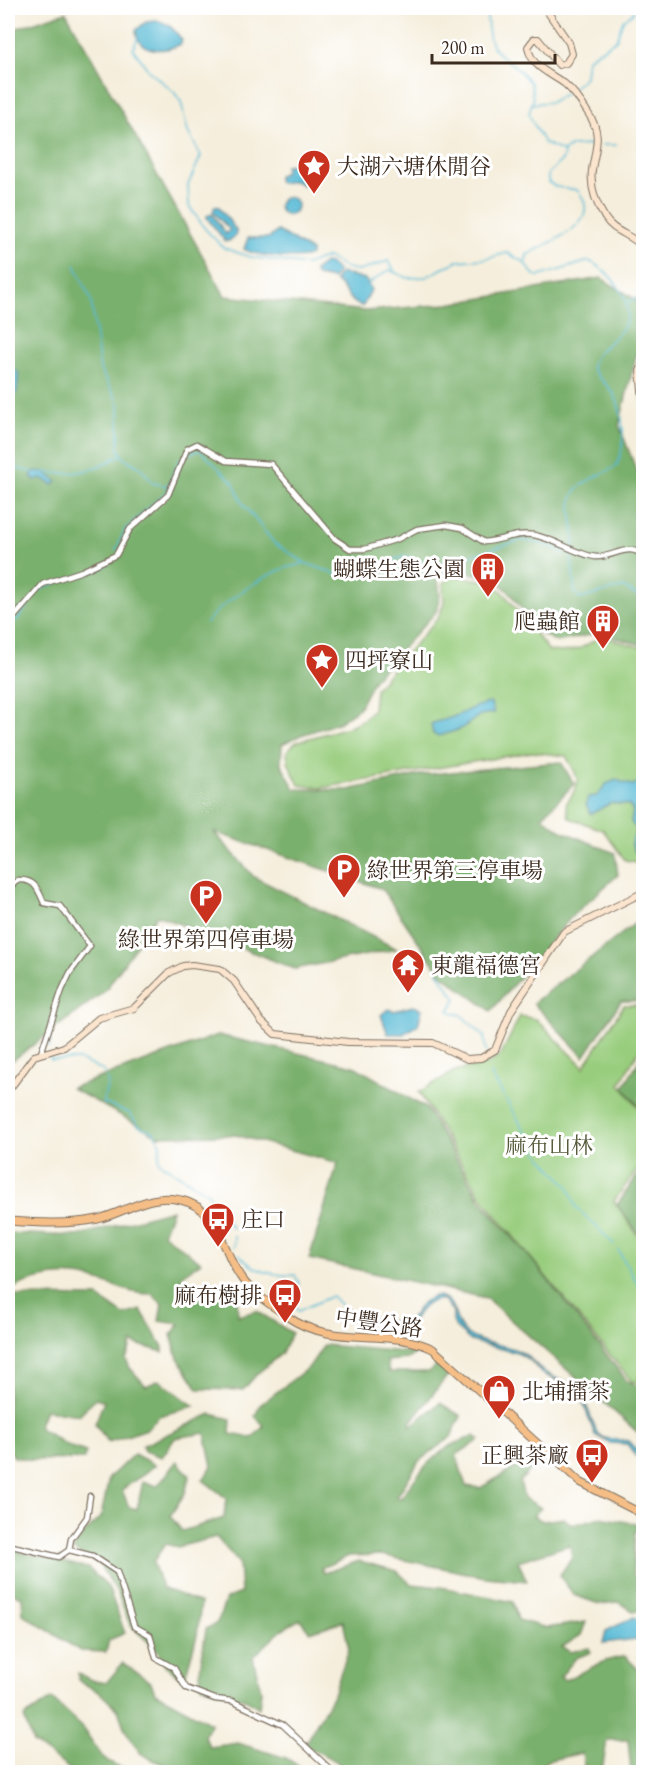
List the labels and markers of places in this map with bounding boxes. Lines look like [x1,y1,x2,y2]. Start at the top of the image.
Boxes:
place icon: 大湖六塘休閒谷 [296,148,332,195]
place label: 大湖六塘休閒谷 [337,152,491,181]
building icon: 蝴蝶生態公園 [470,551,506,598]
place label: 蝴蝶生態公園 [333,555,465,584]
building icon: 爬蟲館 [585,603,621,650]
place label: 爬蟲館 [514,607,580,636]
place icon: 四坪寮山 [304,642,340,689]
place label: 四坪寮山 [345,646,433,675]
parking icon: 綠世界第三停車場 [326,852,362,899]
place label: 綠世界第三停車場 [367,856,543,885]
parking icon: 綠世界第四停車場 [188,878,224,925]
place label: 綠世界第四停車場 [118,925,294,954]
temple icon: 東龍福德宮 [390,947,426,994]
place label: 東龍福德宮 [431,951,541,980]
bus stop icon: 庄口 [200,1201,236,1248]
place label: 庄口 [241,1205,285,1234]
bus stop icon: 麻布樹排 [267,1277,303,1324]
place label: 麻布樹排 [174,1281,262,1310]
shop icon: 北埔擂茶 [481,1373,517,1420]
place label: 北埔擂茶 [522,1377,610,1406]
bus stop icon: 正興茶廠 [574,1437,610,1484]
place label: 正興茶廠 [481,1441,569,1470]

